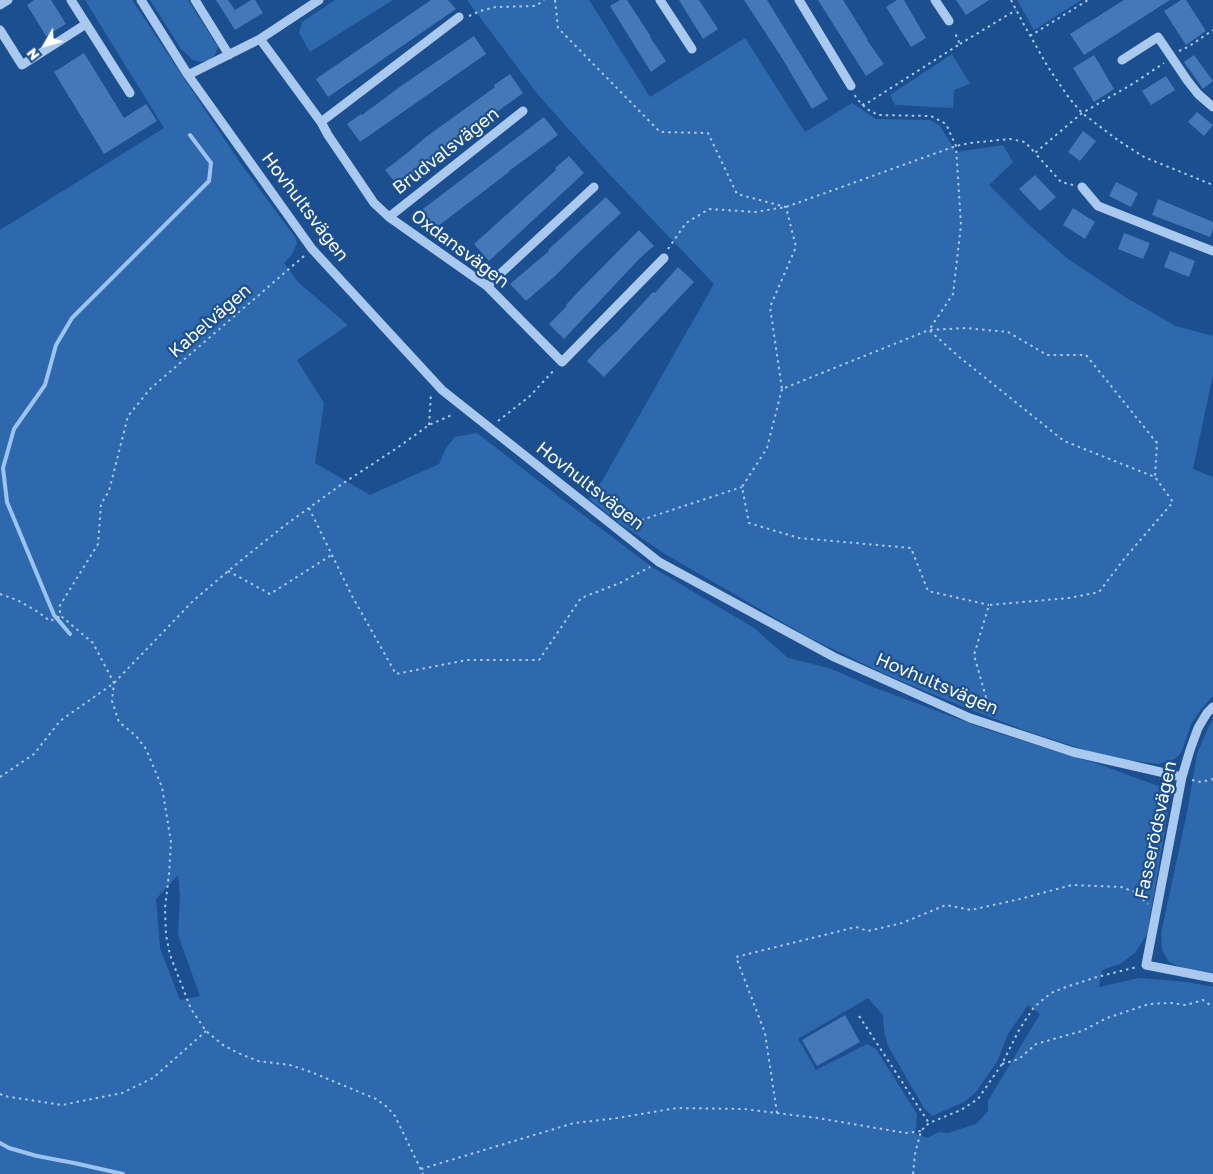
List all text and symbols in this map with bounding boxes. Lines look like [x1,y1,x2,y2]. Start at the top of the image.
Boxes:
north arrow [20,20,70,70]
text: N [23,45,43,64]
street label: Brudvalsvägen [389,103,503,199]
street label: Hovhultsvägen [257,148,353,266]
street label: Oxdansvägen [407,205,513,293]
street label: Kabelvägen [165,279,255,363]
street label: Hovhultsvägen [532,437,648,535]
street label: Hovhultsvägen [873,649,1001,719]
street label: Fasserödsvägen [1131,759,1181,901]

